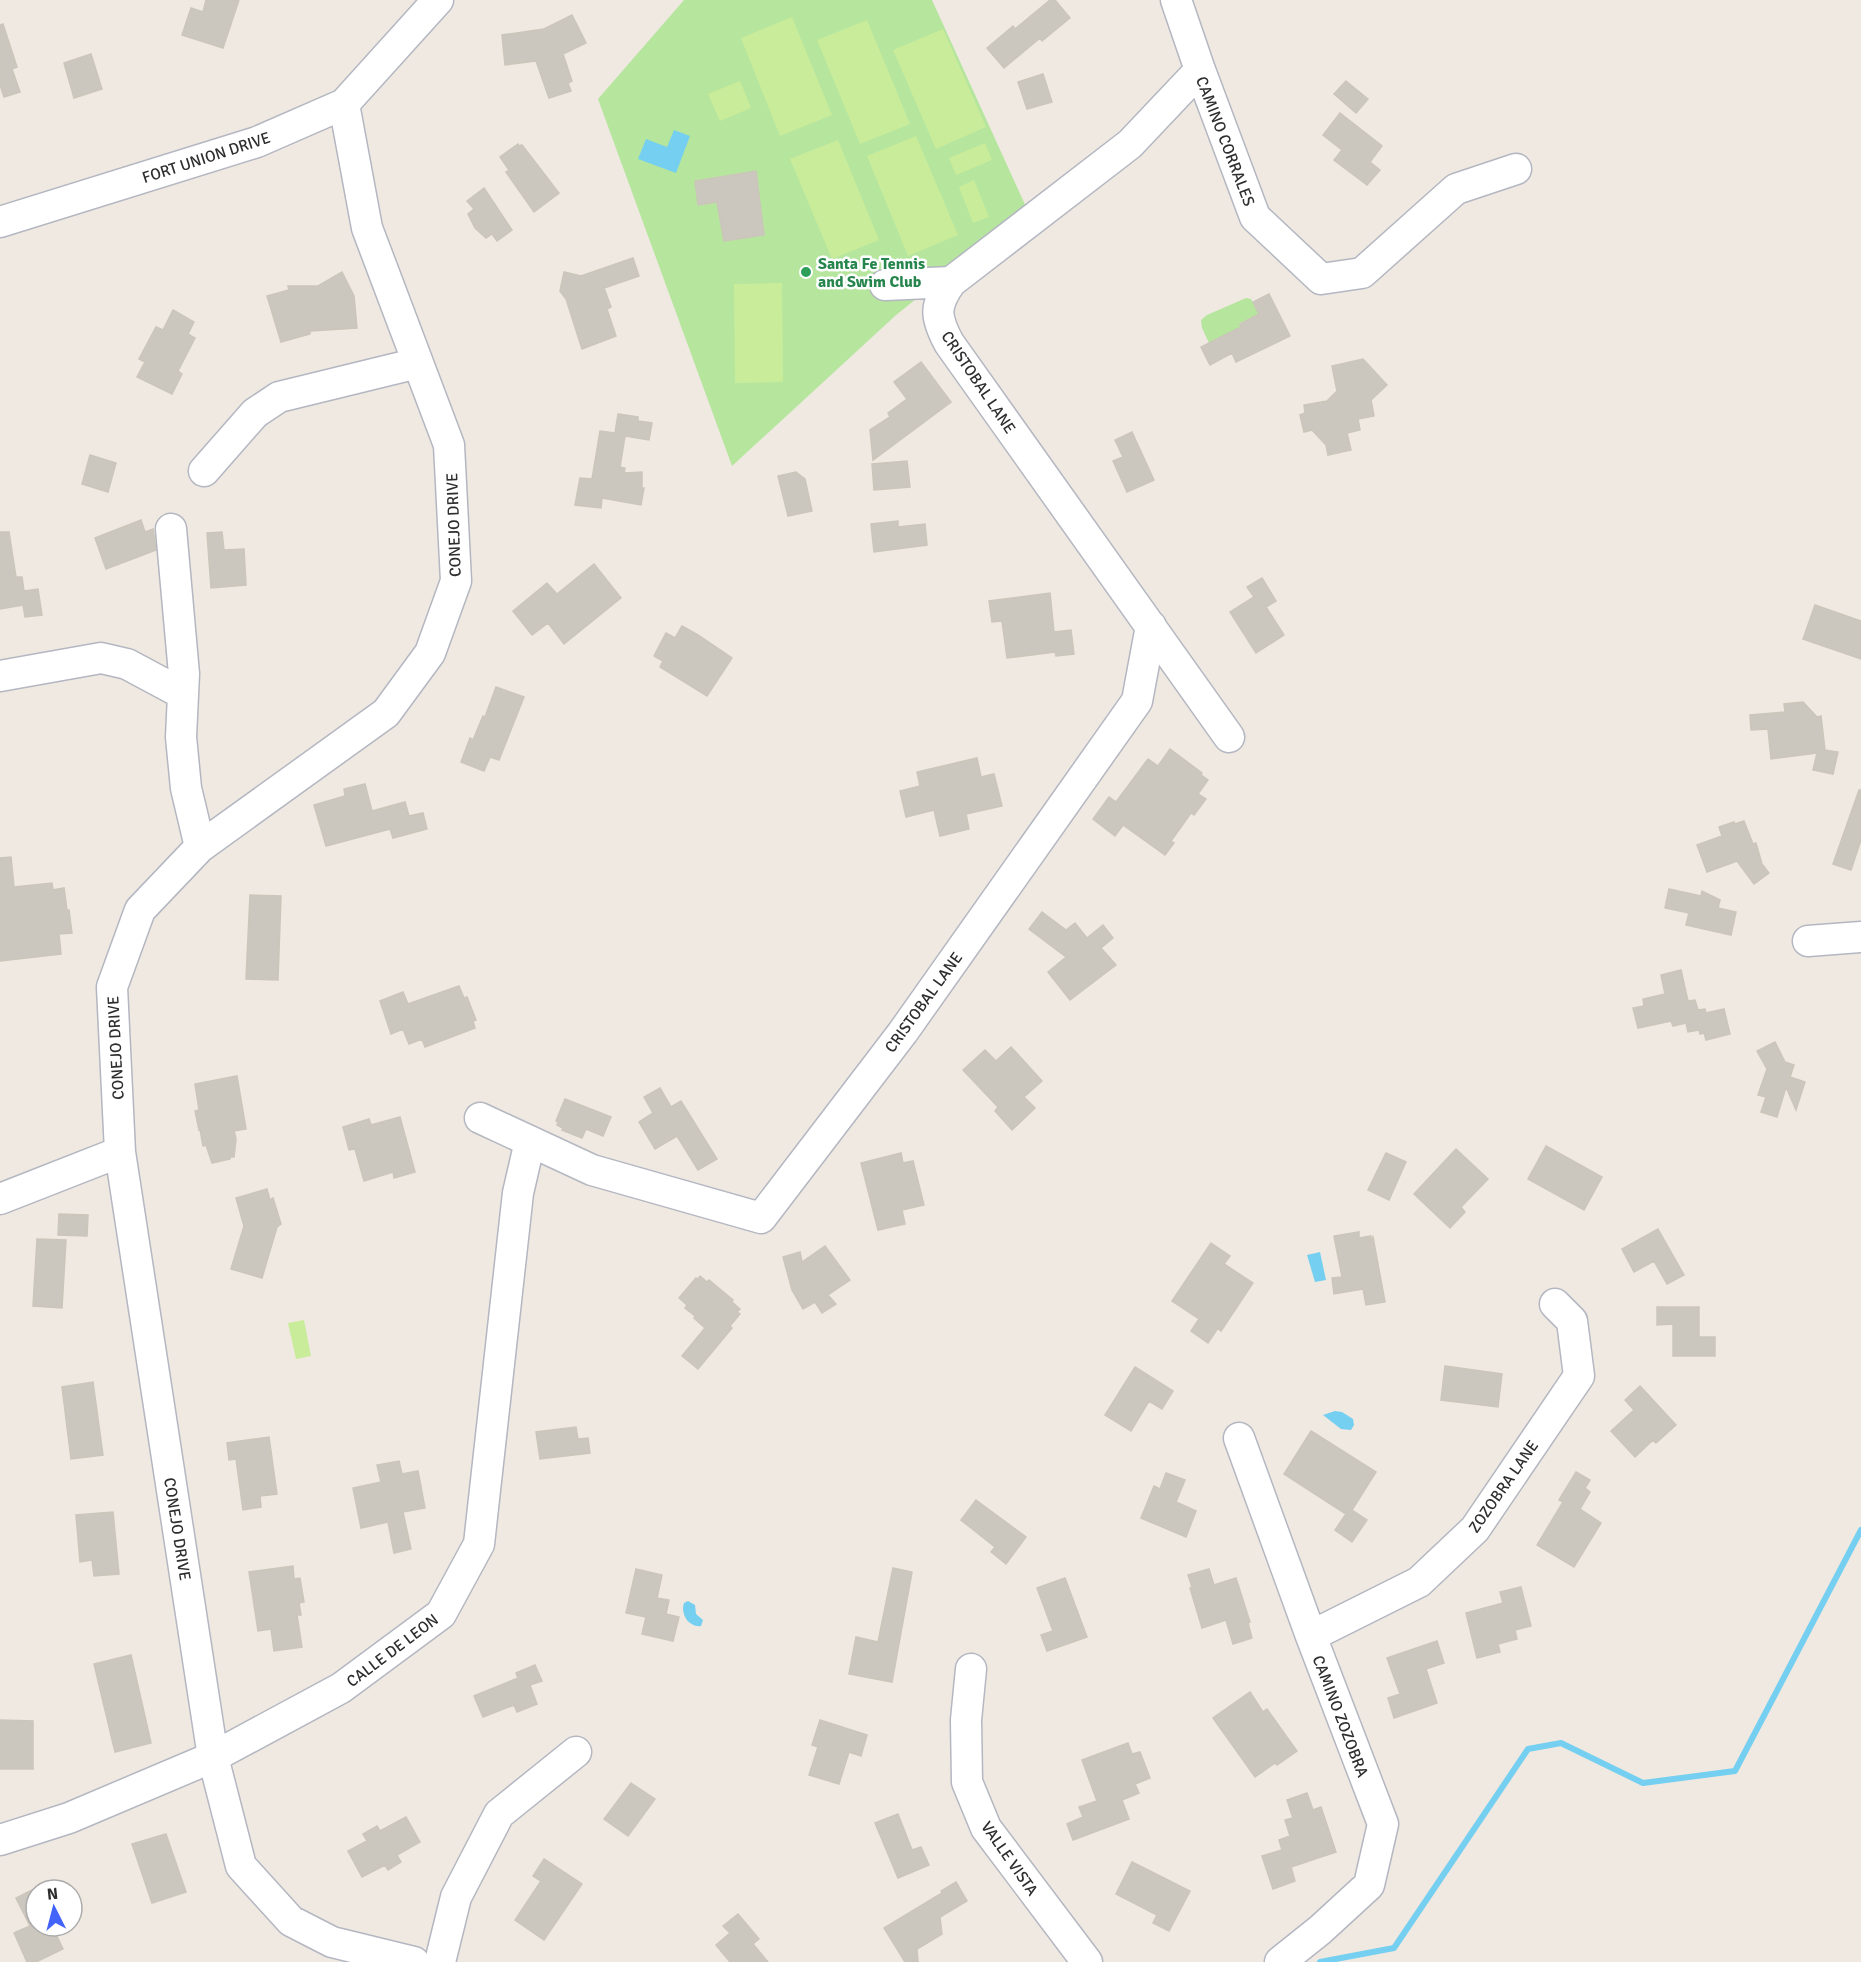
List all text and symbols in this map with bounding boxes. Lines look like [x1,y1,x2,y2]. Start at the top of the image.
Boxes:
street label: CAMINO CORRALES [1191,74,1259,209]
street label: FORT UNION DRIVE [140,128,273,188]
place label: Santa Fe Tennis and Swim Club [818,254,925,292]
marker: Santa Fe Tennis and Swim Club [799,265,813,279]
street label: CRISTOBAL LANE [936,327,1020,438]
street label: CONEJO DRIVE [442,473,466,577]
street label: CRISTOBAL LANE [881,948,967,1057]
street label: CONEJO DRIVE [103,995,129,1100]
street label: ZOZOBRA LANE [1465,1436,1543,1537]
street label: CONEJO DRIVE [159,1476,195,1582]
street label: CALLE DE LEON [343,1610,443,1692]
street label: CAMINO ZOZOBRA [1308,1653,1373,1780]
street label: VALLE VISTA [976,1818,1042,1900]
north arrow [24,1878,84,1938]
text: N [46,1884,59,1905]

